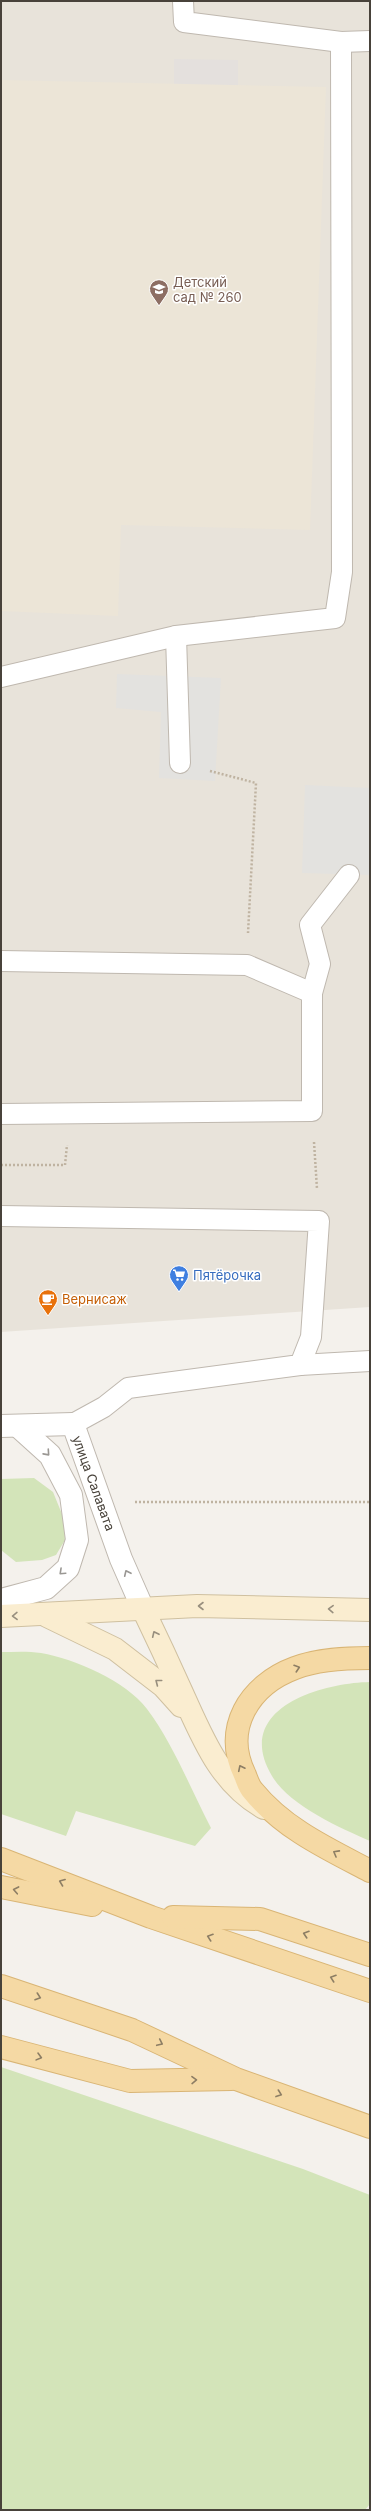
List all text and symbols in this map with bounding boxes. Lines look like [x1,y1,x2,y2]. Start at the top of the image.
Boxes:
place label: Детский сад № 260 [173,274,242,305]
school or university icon: Детский сад № 260 [148,278,170,306]
supermarket icon: Пятёрочка [168,1264,190,1292]
place label: Пятёрочка [193,1267,261,1283]
cafe icon: Вернисаж [37,1288,59,1316]
place label: Вернисаж [62,1291,127,1307]
street label: улица Салавата [69,1433,119,1533]
one-way arrow [43,1448,50,1456]
one-way arrow [59,1568,67,1575]
one-way arrow [124,1570,132,1578]
one-way arrow [198,1602,204,1610]
one-way arrow [328,1604,334,1613]
one-way arrow [12,1612,18,1620]
one-way arrow [152,1630,160,1638]
one-way arrow [293,1665,300,1673]
one-way arrow [155,1680,162,1687]
one-way arrow [238,1765,246,1772]
one-way arrow [333,1850,340,1857]
one-way arrow [59,1879,66,1887]
one-way arrow [13,1886,20,1895]
one-way arrow [303,1930,310,1939]
one-way arrow [207,1933,214,1941]
one-way arrow [330,1975,337,1983]
one-way arrow [35,1992,42,2001]
one-way arrow [155,2038,163,2046]
one-way arrow [35,2052,42,2061]
one-way arrow [191,2076,197,2084]
one-way arrow [276,2090,283,2098]

